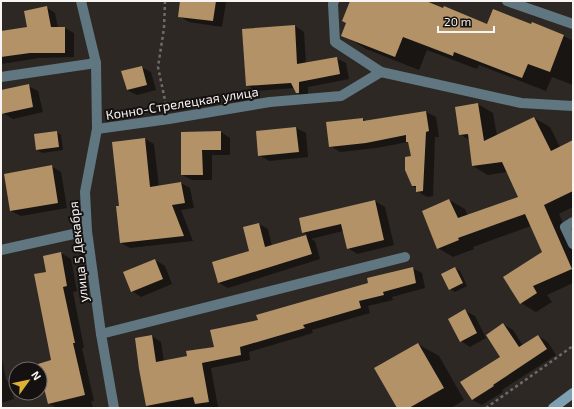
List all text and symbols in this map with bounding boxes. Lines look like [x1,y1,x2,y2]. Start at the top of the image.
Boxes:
scale bar [438,8,494,34]
text: 20 m [444,14,471,28]
street label: Конно-Стрелецкая улица [105,83,259,123]
street label: улица 5 Декабря [65,201,91,303]
north arrow [8,361,48,401]
text: N [29,368,44,382]

